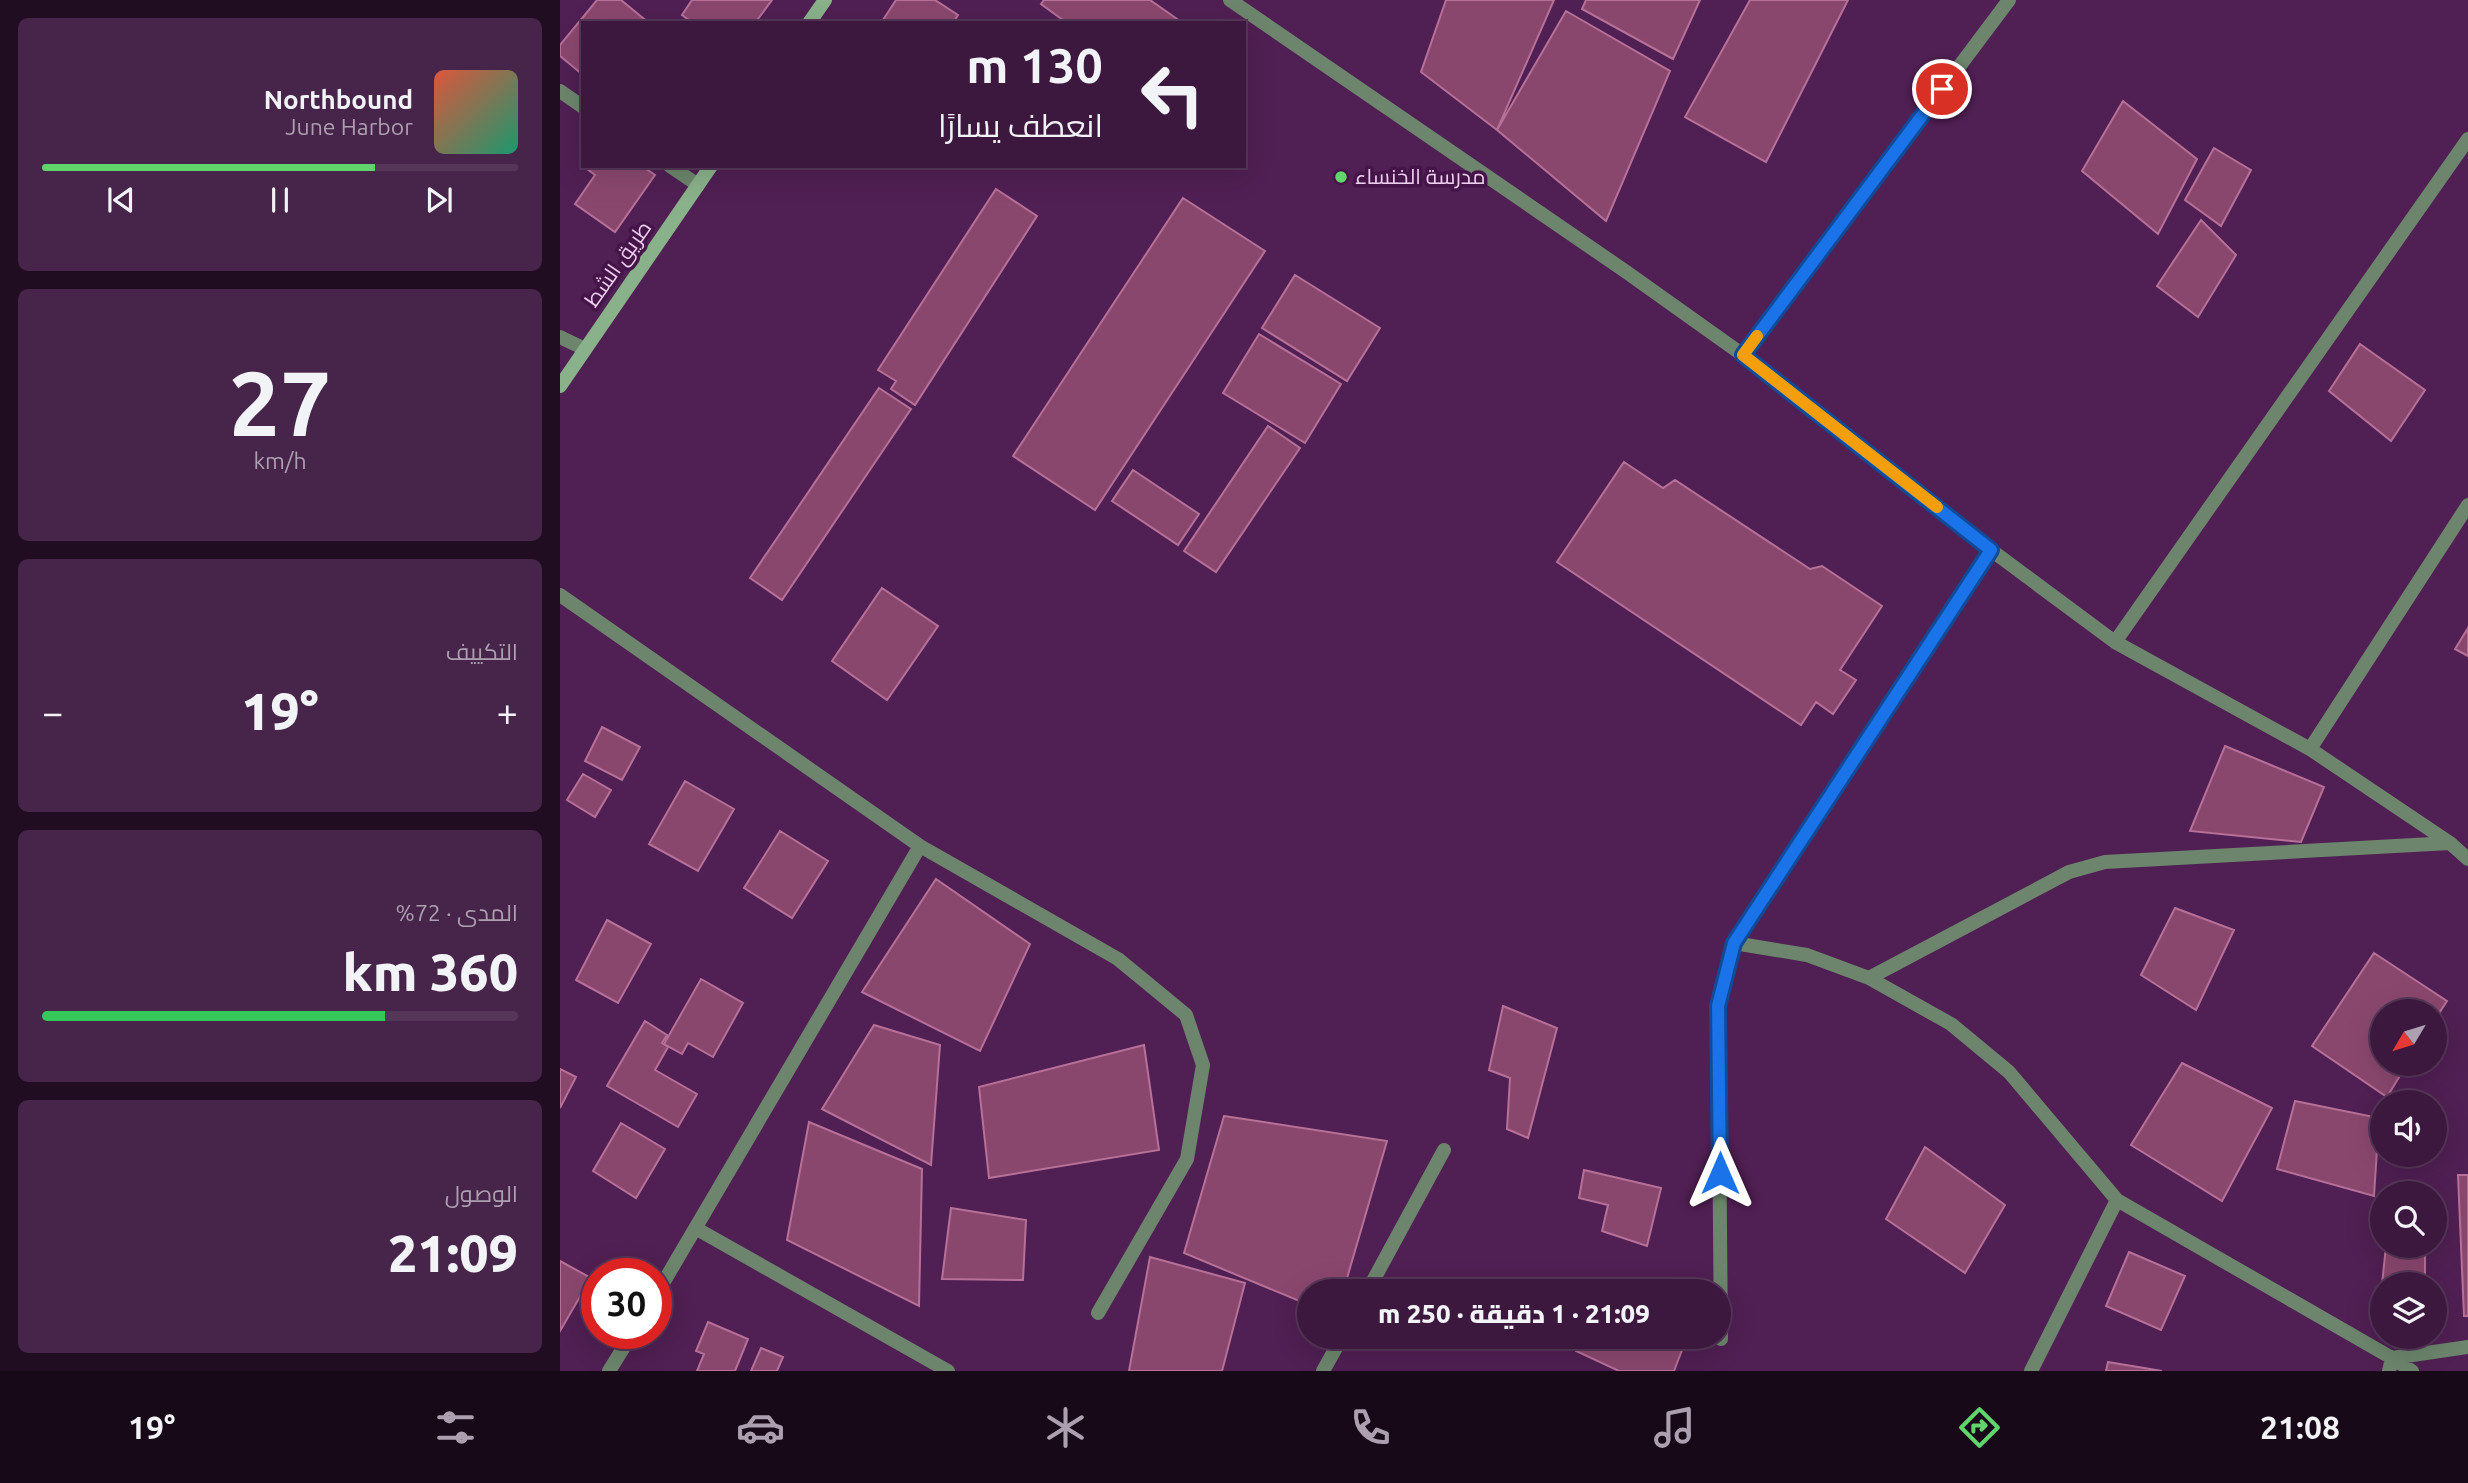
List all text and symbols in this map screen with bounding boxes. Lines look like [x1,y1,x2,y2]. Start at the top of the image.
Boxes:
text: 130 m [966,37,1103,92]
icon: left [1127,49,1218,140]
pin [1912,59,1972,119]
icon: arrive [1923,70,1961,108]
text: Northbound [264,85,413,114]
text: انعطف يسارًا [938,107,1103,143]
text: June Harbor [285,114,413,139]
place label: مدرسة الخنساء [1355,164,1486,189]
marker: مدرسة الخنساء [1333,169,1349,185]
icon: previous [102,181,140,219]
icon: pause [261,181,299,219]
icon: next [420,181,458,219]
street label: طريق الشط [579,216,657,312]
text: 27 [229,351,331,453]
text: km/h [253,448,307,473]
text: التكييف [446,639,518,664]
text: 19° [241,682,319,740]
text: − [42,691,63,733]
text: + [497,691,518,733]
text: المدى · 72% [396,900,518,925]
text: 360 km [343,943,518,1001]
north arrow [2370,999,2446,1076]
map controls [2370,999,2447,1349]
button: sound [2370,1090,2447,1167]
position arrow [1683,1136,1757,1210]
text: الوصول [445,1181,518,1206]
button: search [2370,1181,2447,1258]
text: 21:09 [388,1224,518,1282]
speed limit sign: 30 [581,1258,672,1349]
button: layers [2370,1272,2447,1349]
text: 21:09 · 1 دقيقة · 250 m [1378,1299,1650,1328]
icon: filters [431,1403,480,1452]
icon: car [736,1403,785,1452]
icon: climate [1041,1403,1090,1452]
icon: phone [1346,1403,1395,1452]
icon: music [1650,1403,1699,1452]
icon: directions [1955,1403,2004,1452]
text: 19° [128,1409,175,1445]
text: 21:08 [2260,1409,2340,1445]

